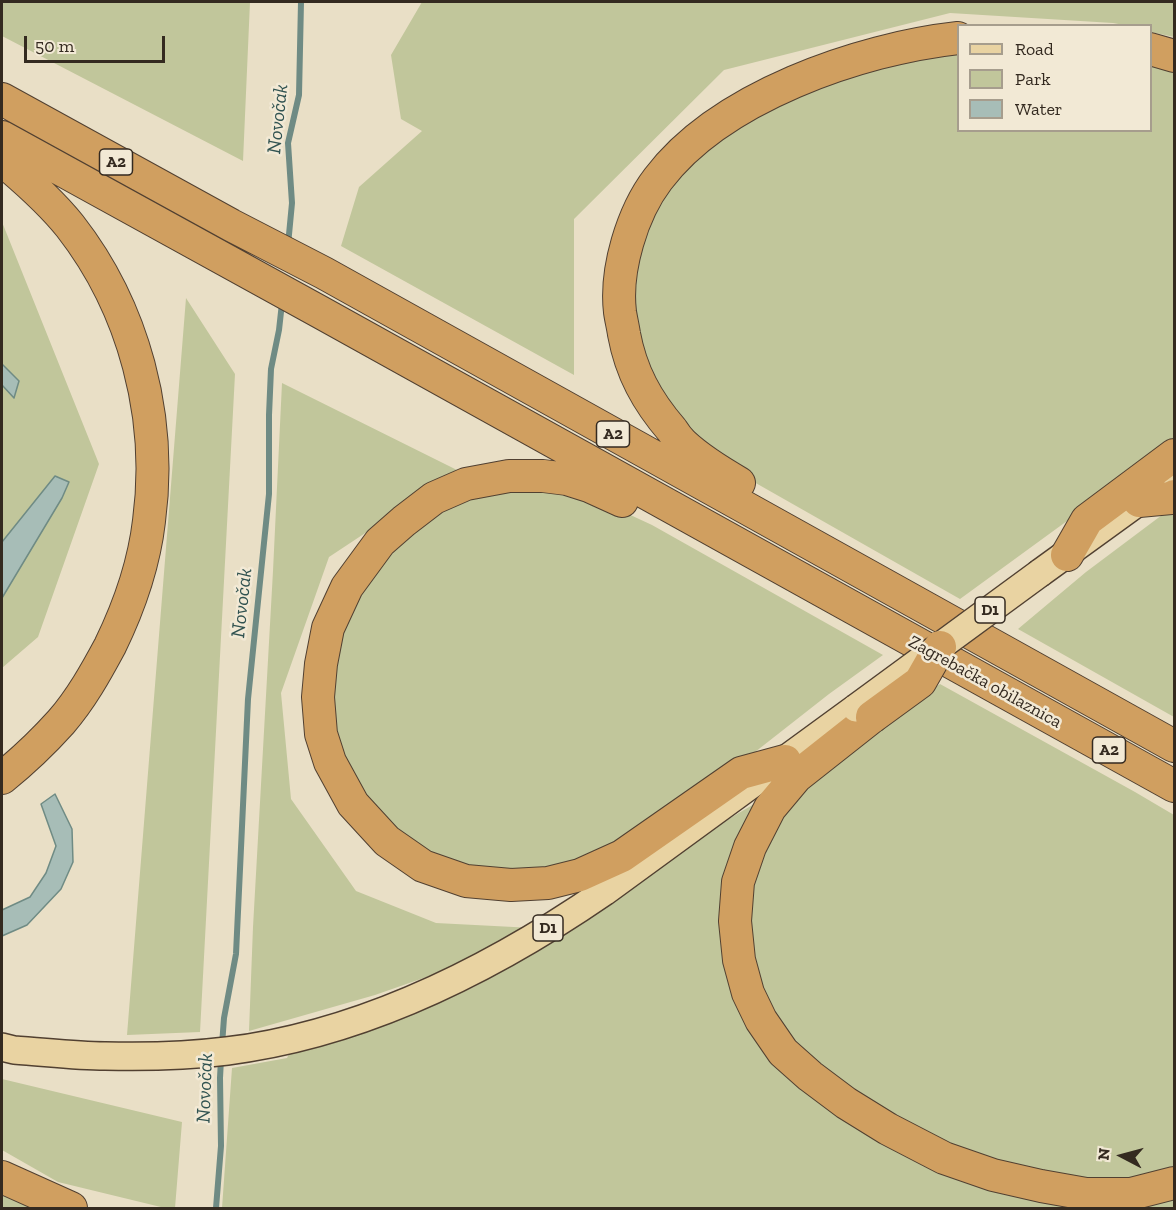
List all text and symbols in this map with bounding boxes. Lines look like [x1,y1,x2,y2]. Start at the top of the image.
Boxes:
scale bar [27,24,168,62]
legend [957,24,1152,132]
text: 50 m [35,35,74,57]
text: Road [1015,38,1054,60]
text: Park [1015,68,1051,90]
water label: Novočak [262,83,294,155]
text: Water [1015,98,1062,120]
road number: A2 [100,149,132,175]
road number: A2 [596,421,630,447]
water label: Novočak [226,567,258,639]
road number: D1 [975,597,1005,623]
street label: Zagrebačka obilaznica [905,631,1065,733]
road number: A2 [1092,737,1126,763]
road number: D1 [533,915,563,941]
water label: Novočak [192,1053,218,1123]
north arrow [1092,1126,1152,1186]
text: N [1094,1147,1114,1161]

